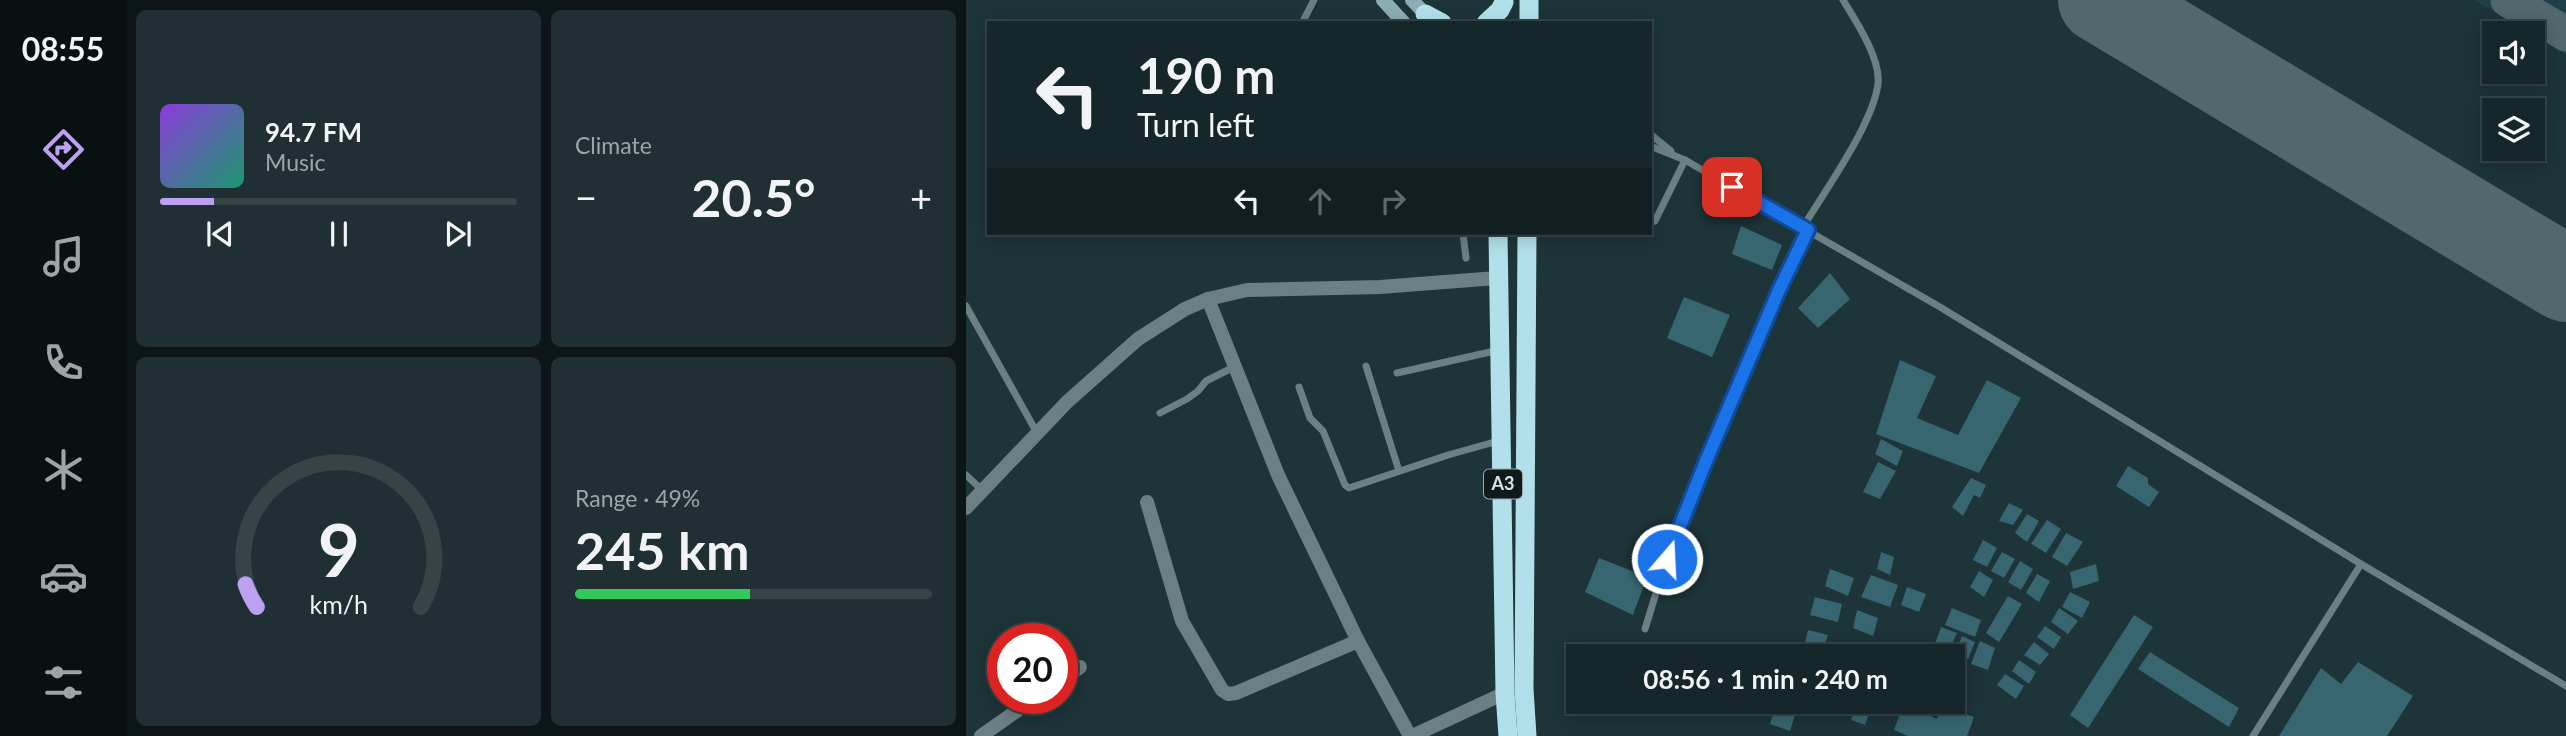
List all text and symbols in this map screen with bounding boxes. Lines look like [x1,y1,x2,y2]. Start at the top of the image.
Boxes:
map controls [2482,21,2545,161]
button: sound [2482,21,2545,84]
text: 08:55 [22,29,104,68]
text: 190 m [1137,46,1275,104]
icon: left [1022,49,1113,140]
button: layers [2482,98,2545,161]
text: Turn left [1137,105,1254,144]
text: 94.7 FM [265,116,362,148]
icon: directions [39,125,88,174]
text: Climate [575,131,652,159]
text: Music [265,148,325,176]
pin [1702,157,1762,217]
text: 20.5° [691,166,816,228]
icon: arrive [1713,168,1751,206]
text: − [575,174,597,220]
text: + [910,174,932,220]
icon: left [1228,182,1266,220]
icon: ahead [1301,182,1339,220]
icon: right [1374,182,1412,220]
icon: previous [201,215,239,253]
icon: pause [320,215,358,253]
icon: next [439,215,477,253]
icon: music [39,232,88,281]
icon: phone [39,338,88,387]
icon: climate [39,445,88,494]
road number: A3 [1484,470,1522,498]
text: Range · 49% [575,484,700,512]
text: 9 [317,506,360,594]
text: 245 km [575,519,749,581]
position arrow [1630,522,1704,596]
icon: car [39,552,88,601]
text: km/h [309,589,368,619]
speed limit sign: 20 [987,623,1078,714]
icon: filters [39,658,88,707]
text: 08:56 · 1 min · 240 m [1643,663,1888,695]

